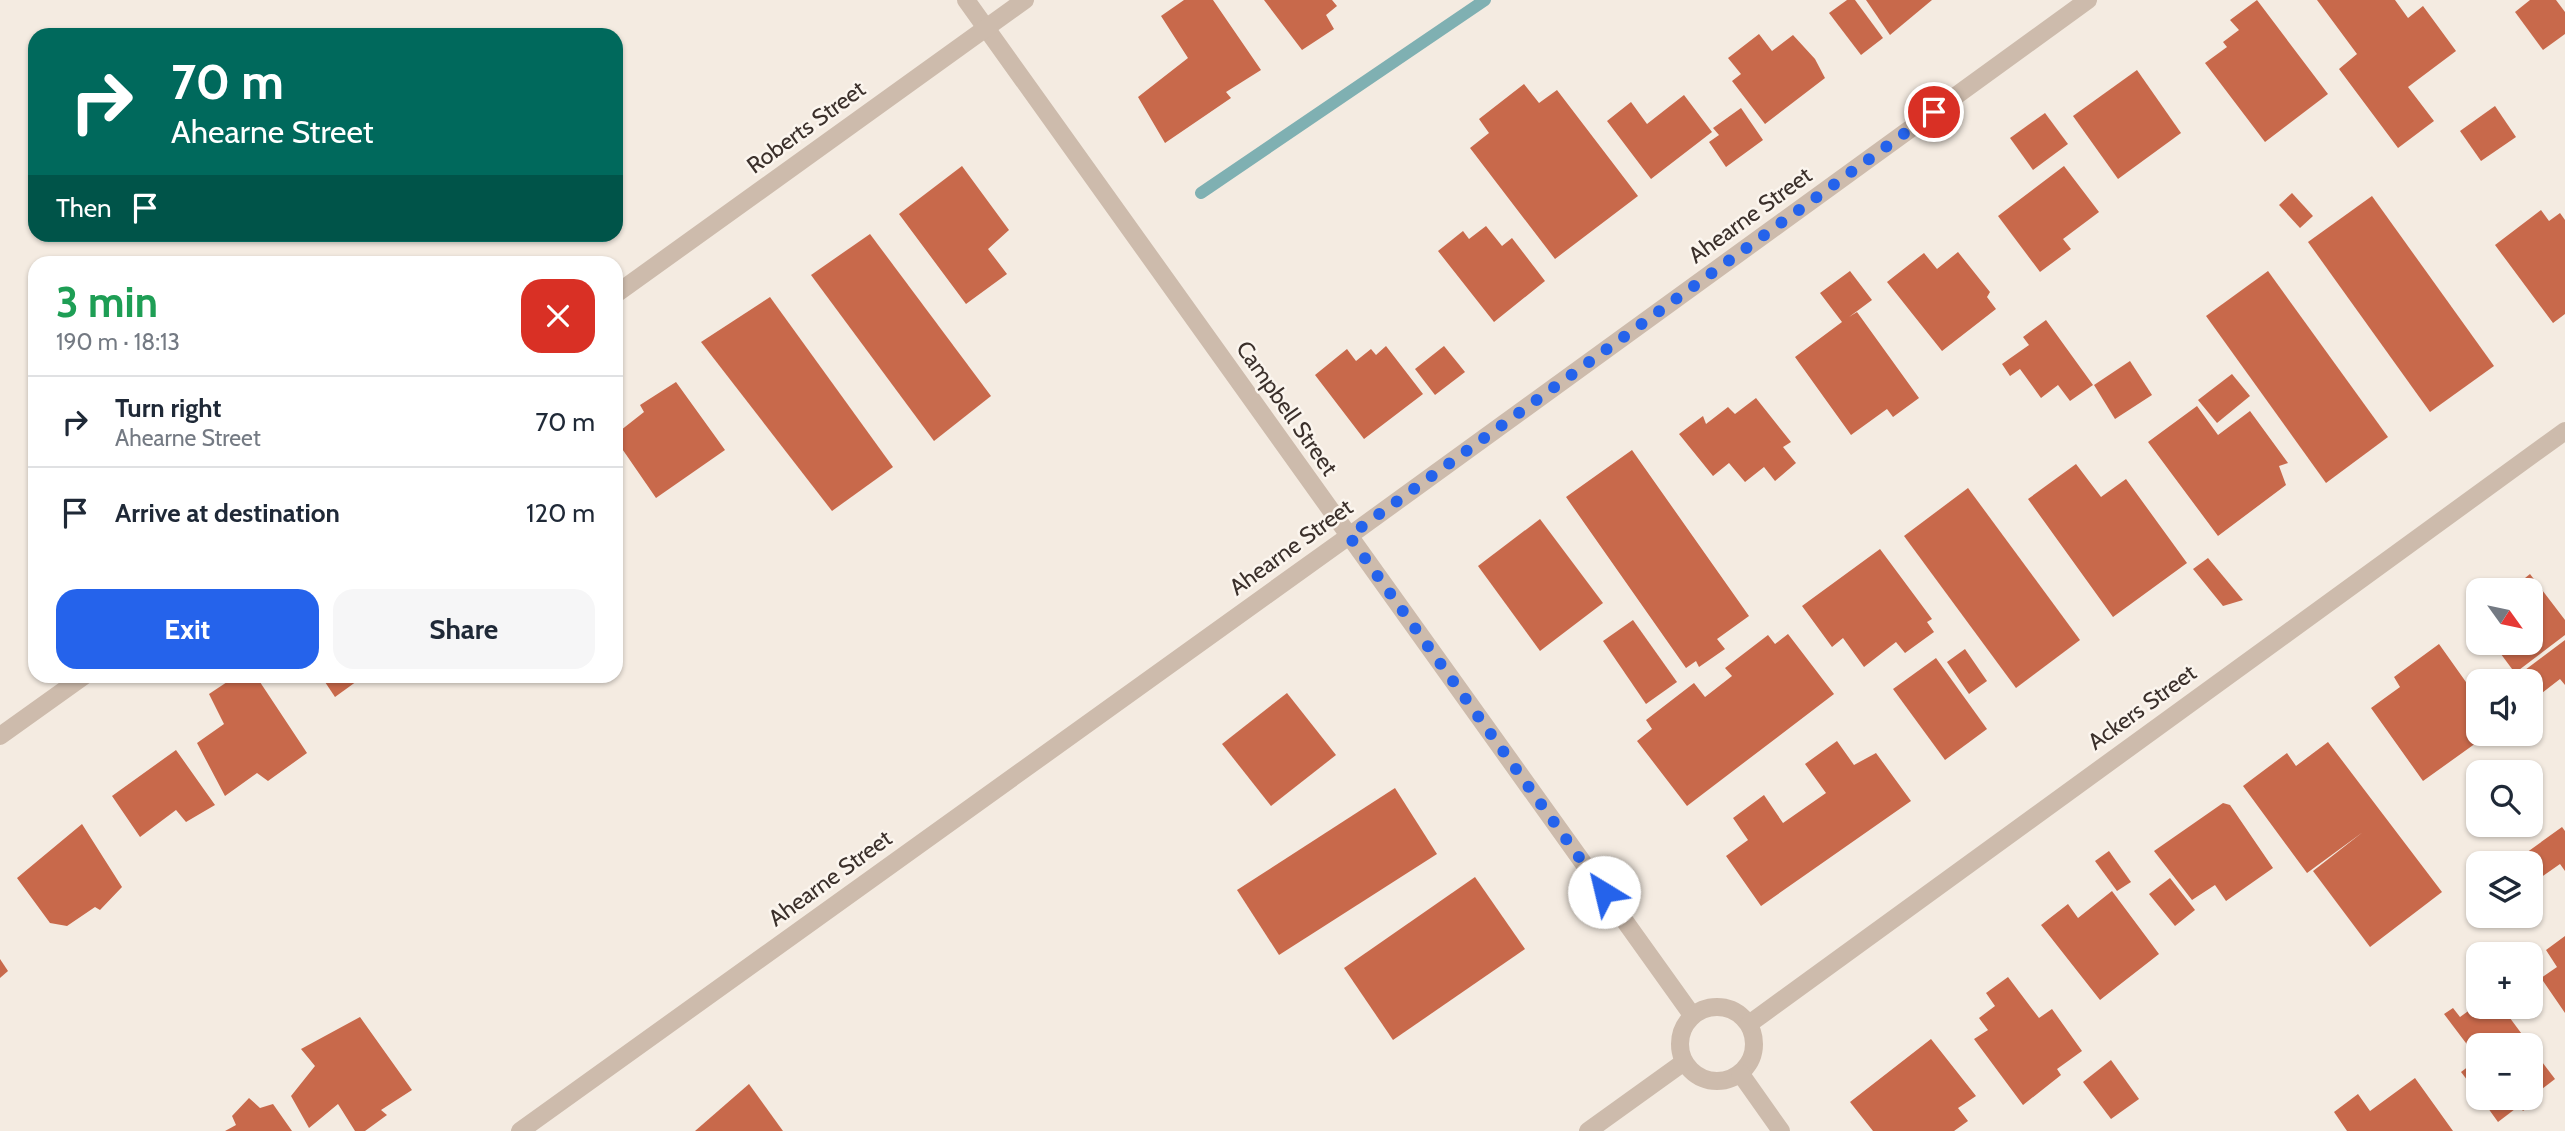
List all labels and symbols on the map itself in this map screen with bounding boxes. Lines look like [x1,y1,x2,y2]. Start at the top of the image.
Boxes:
street label: Roberts Street [741,75,871,179]
pin [1904,82,1964,142]
street label: Ahearne Street [1683,161,1817,269]
street label: Campbell Street [1230,335,1344,481]
street label: Ahearne Street [1224,493,1358,601]
north arrow [2466,578,2543,654]
street label: Ackers Street [2082,658,2202,756]
street label: Ahearne Street [763,824,897,932]
position arrow [1567,855,1641,929]

